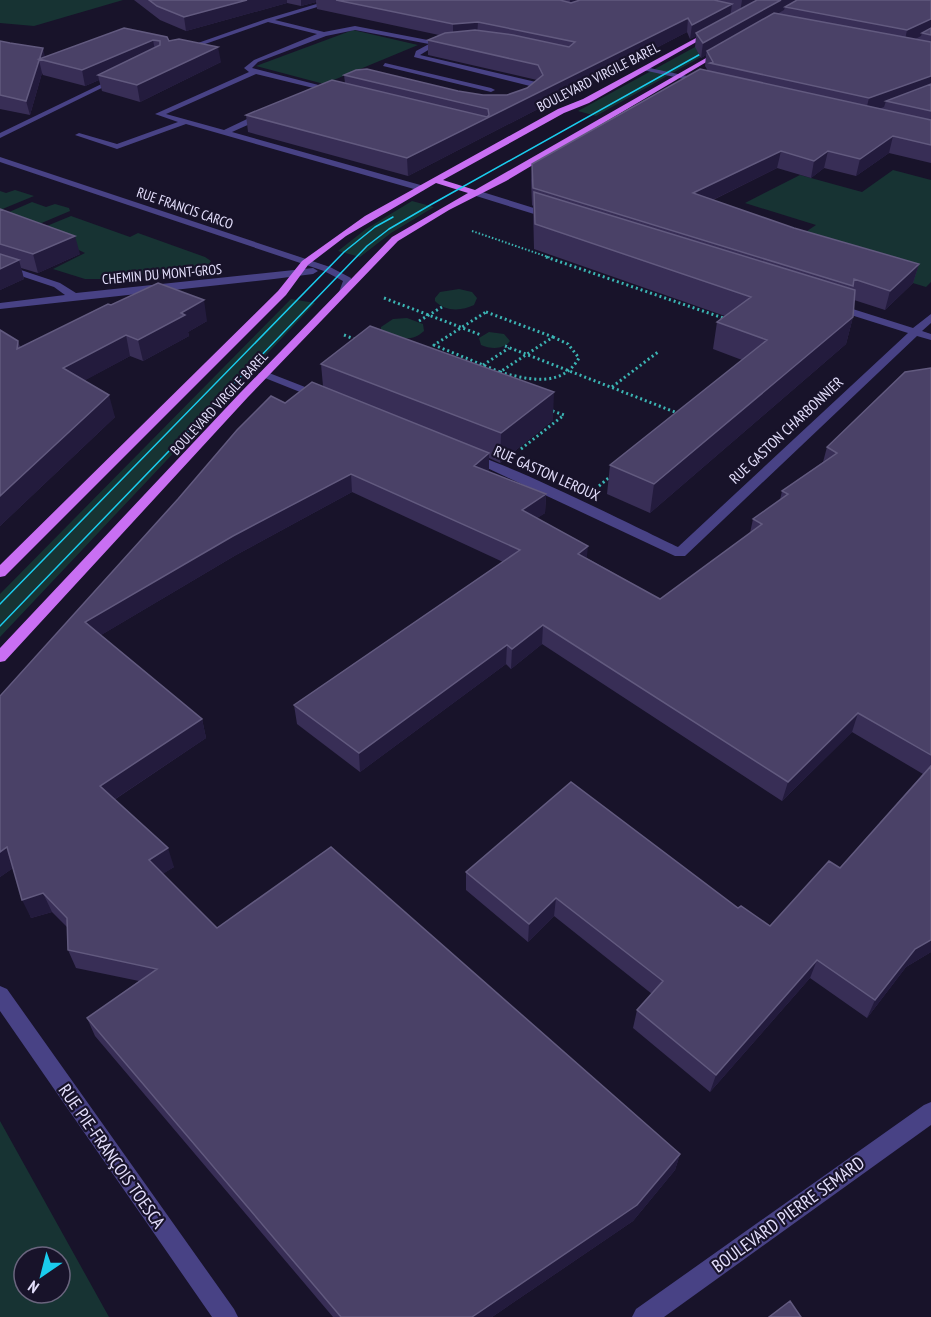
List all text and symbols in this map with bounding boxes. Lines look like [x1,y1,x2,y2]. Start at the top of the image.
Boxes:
street label: BOULEVARD VIRGILE BAREL [534,38,663,116]
street label: RUE FRANCIS CARCO [134,183,236,233]
street label: CHEMIN DU MONT-GROS [101,260,223,288]
street label: BOULEVARD VIRGILE BAREL [166,347,272,459]
street label: RUE GASTON CHARBONNIER [725,372,847,488]
street label: RUE GASTON LEROUX [491,441,603,505]
street label: RUE PIE-FRANÇOIS TOESCA [54,1080,171,1233]
street label: BOULEVARD PIERRE SEMARD [707,1151,869,1277]
north arrow [12,1245,72,1305]
text: N [24,1277,43,1298]

